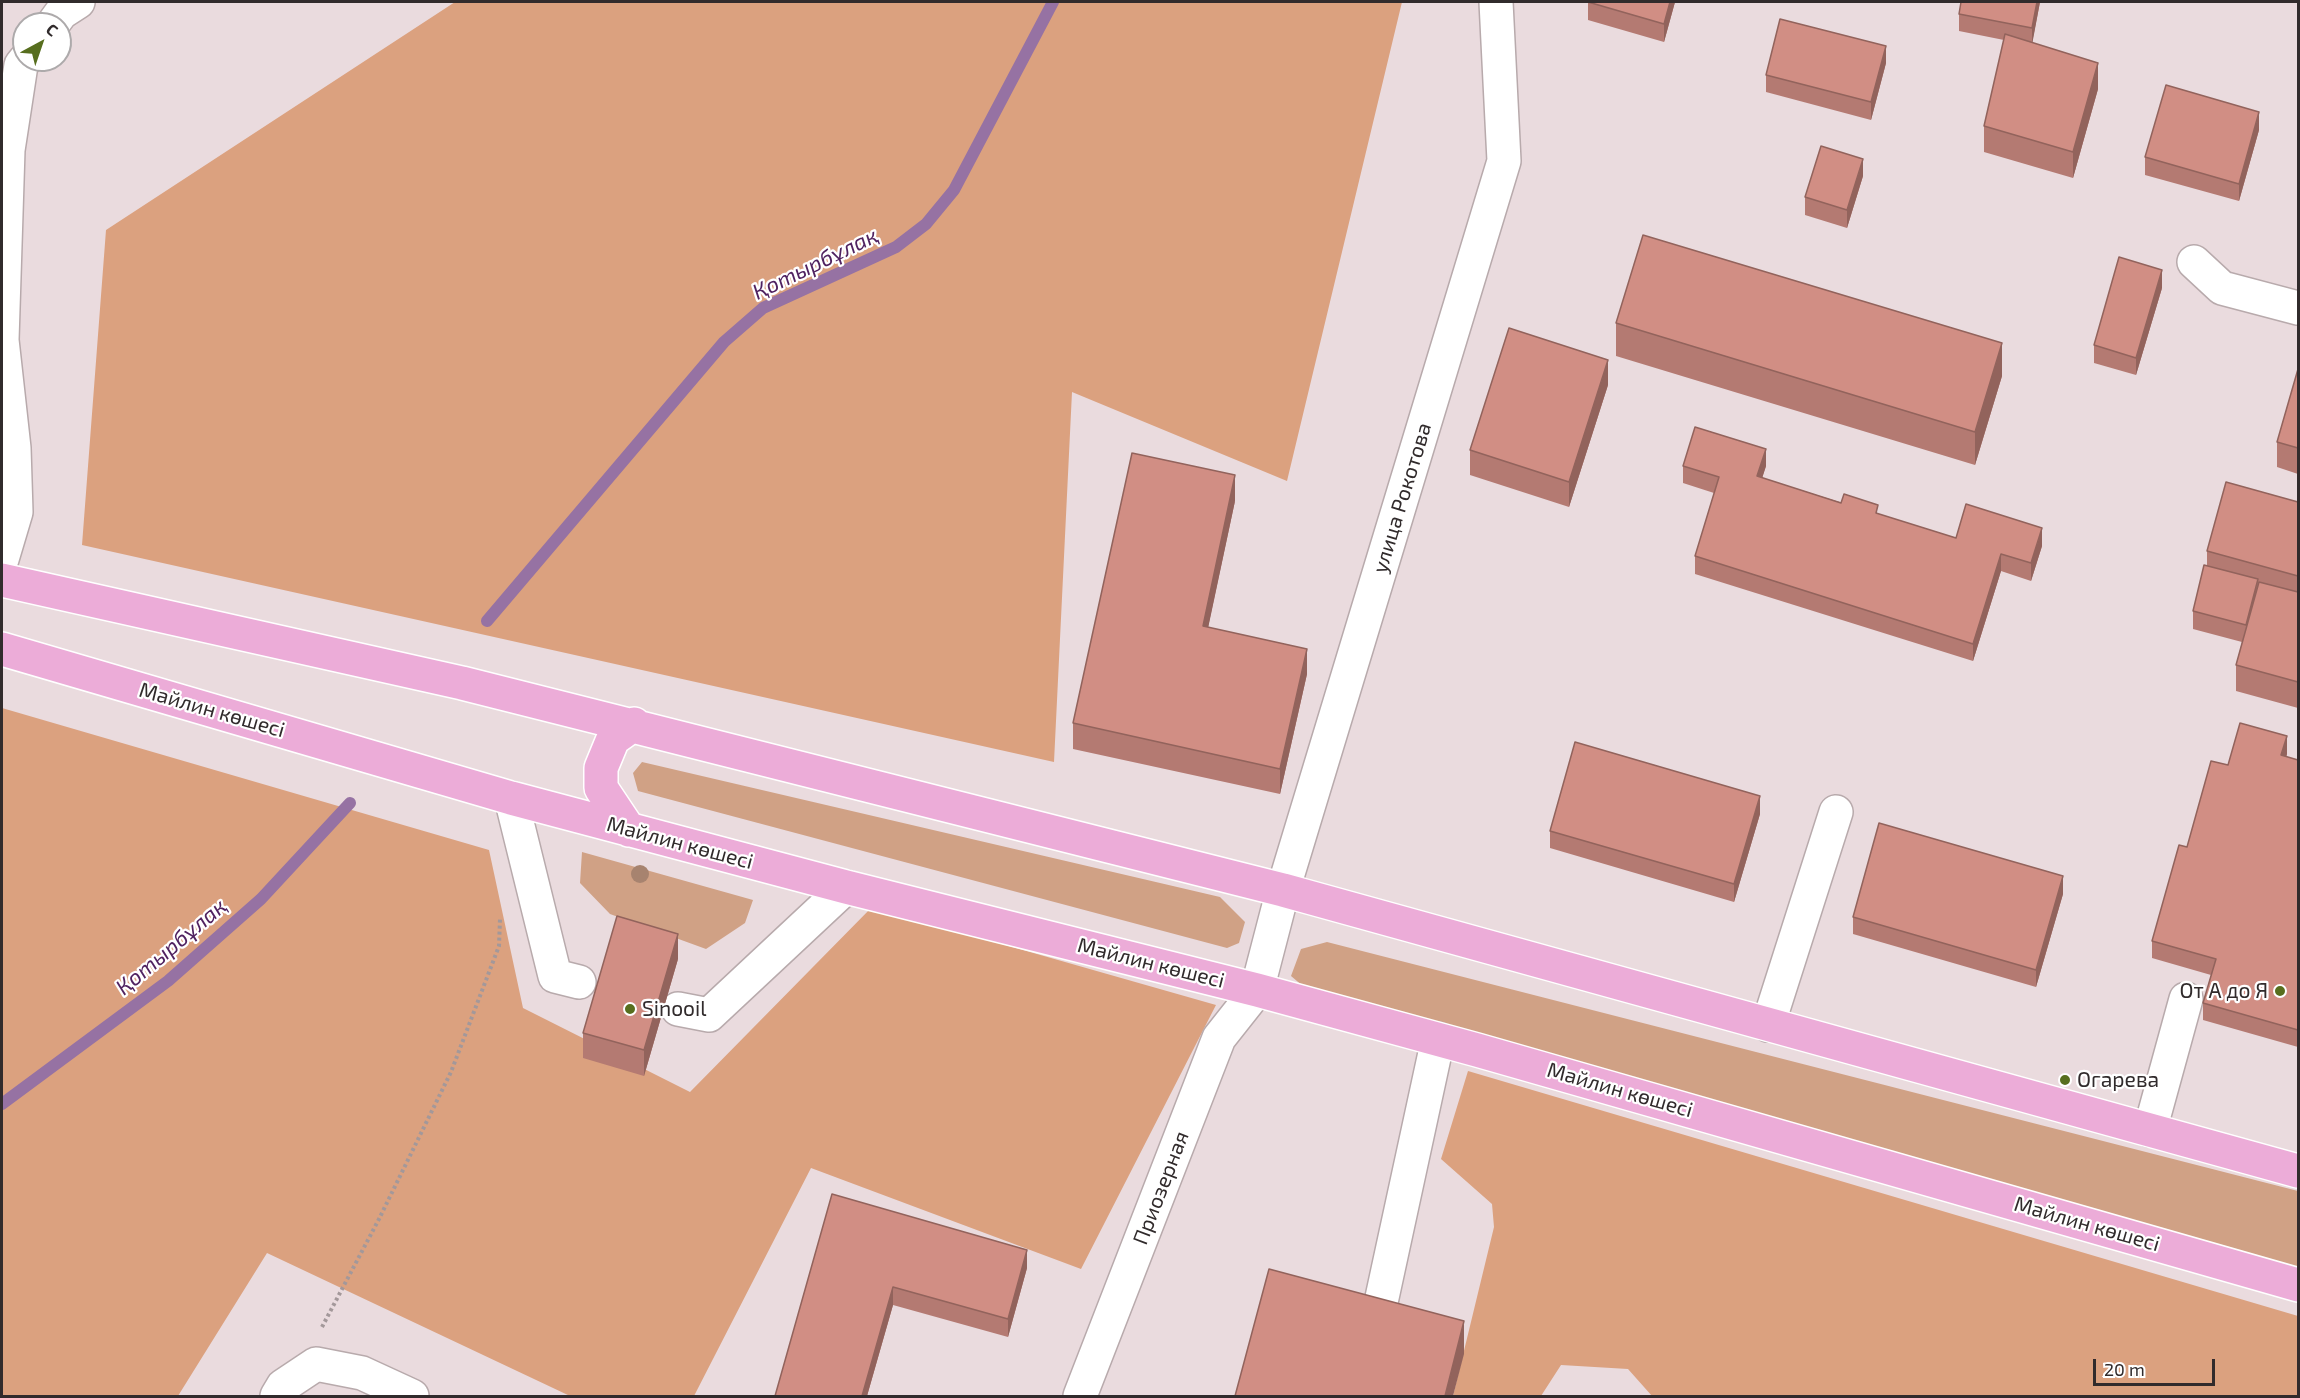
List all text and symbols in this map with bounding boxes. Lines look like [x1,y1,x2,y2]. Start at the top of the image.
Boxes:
north arrow [12,12,72,72]
text: С [43,19,62,40]
water label: Қотырбұлақ [748,222,882,306]
street label: улица Рокотова [1367,420,1437,576]
street label: Майлин көшесі [136,677,288,743]
street label: Майлин көшесі [604,811,756,875]
water label: Қотырбұлақ [111,893,231,1001]
street label: Майлин көшесі [1075,933,1227,993]
place label: От А до Я [2179,978,2268,1004]
marker: От А до Я [2273,984,2287,998]
place label: Sinooil [642,996,706,1022]
marker: Sinooil [623,1002,637,1016]
street label: Майлин көшесі [1544,1057,1696,1123]
place label: Огарева [2077,1067,2159,1093]
marker: Огарева [2058,1073,2072,1087]
street label: Приозерная [1128,1128,1194,1248]
street label: Майлин көшесі [2011,1191,2163,1257]
scale bar [2096,1347,2218,1385]
text: 20 m [2104,1358,2145,1380]

